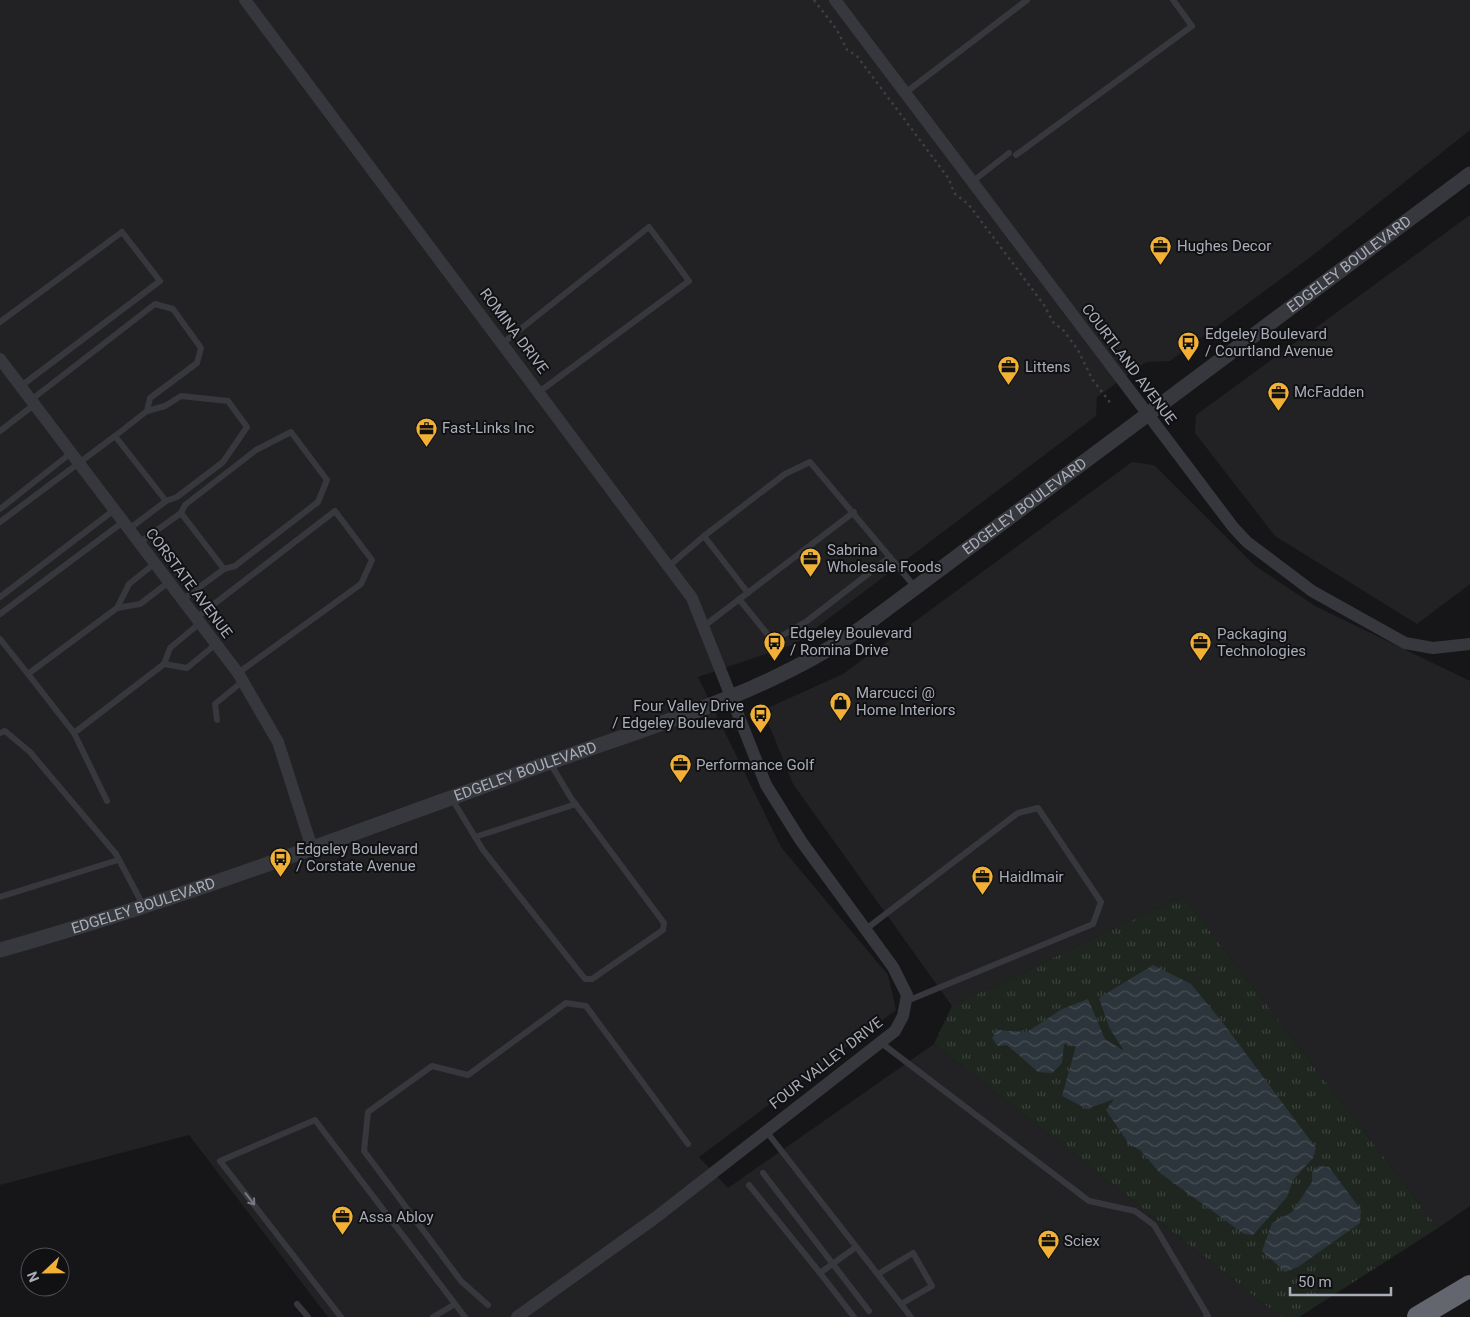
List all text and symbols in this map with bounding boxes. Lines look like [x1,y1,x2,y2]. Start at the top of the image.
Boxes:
street label: EDGELEY BOULEVARD [1283,212,1415,316]
office icon: Hughes Decor [1149,234,1173,265]
place label: Hughes Decor [1177,237,1271,255]
street label: ROMINA DRIVE [476,285,552,378]
street label: COURTLAND AVENUE [1078,300,1180,428]
place label: Edgeley Boulevard / Courtland Avenue [1205,325,1333,360]
bus stop icon: Edgeley Boulevard / Courtland Avenue [1177,331,1201,362]
office icon: Littens [997,355,1021,386]
place label: Littens [1025,358,1071,376]
office icon: McFadden [1266,380,1290,411]
place label: McFadden [1294,383,1364,401]
office icon: Fast-Links Inc [414,416,438,447]
place label: Fast-Links Inc [442,419,534,437]
street label: EDGELEY BOULEVARD [959,454,1090,558]
street label: CORSTATE AVENUE [142,525,236,642]
place label: Sabrina Wholesale Foods [827,541,941,576]
office icon: Sabrina Wholesale Foods [799,547,823,578]
place label: Edgeley Boulevard / Romina Drive [790,624,912,659]
place label: Packaging Technologies [1217,625,1306,660]
bus stop icon: Edgeley Boulevard / Romina Drive [762,630,786,661]
office icon: Packaging Technologies [1189,631,1213,662]
place label: Marcucci @ Home Interiors [856,684,955,719]
shop icon: Marcucci @ Home Interiors [828,690,852,721]
place label: Four Valley Drive / Edgeley Boulevard [612,697,744,732]
bus stop icon: Four Valley Drive / Edgeley Boulevard [748,703,772,734]
street label: EDGELEY BOULEVARD [451,738,599,805]
office icon: Performance Golf [668,753,692,784]
place label: Performance Golf [696,756,815,774]
place label: Edgeley Boulevard / Corstate Avenue [296,840,418,875]
bus stop icon: Edgeley Boulevard / Corstate Avenue [268,846,292,877]
office icon: Haidlmair [971,865,995,896]
place label: Haidlmair [999,868,1064,886]
street label: EDGELEY BOULEVARD [69,874,218,938]
street label: FOUR VALLEY DRIVE [766,1013,887,1113]
one-way arrow [244,1192,255,1205]
office icon: Assa Abloy [331,1205,355,1236]
place label: Assa Abloy [359,1208,434,1226]
office icon: Sciex [1036,1229,1060,1260]
place label: Sciex [1064,1232,1100,1250]
north arrow [20,1247,70,1297]
scale bar [1290,1264,1391,1296]
text: N [24,1269,42,1284]
text: 50 m [1298,1273,1332,1291]

